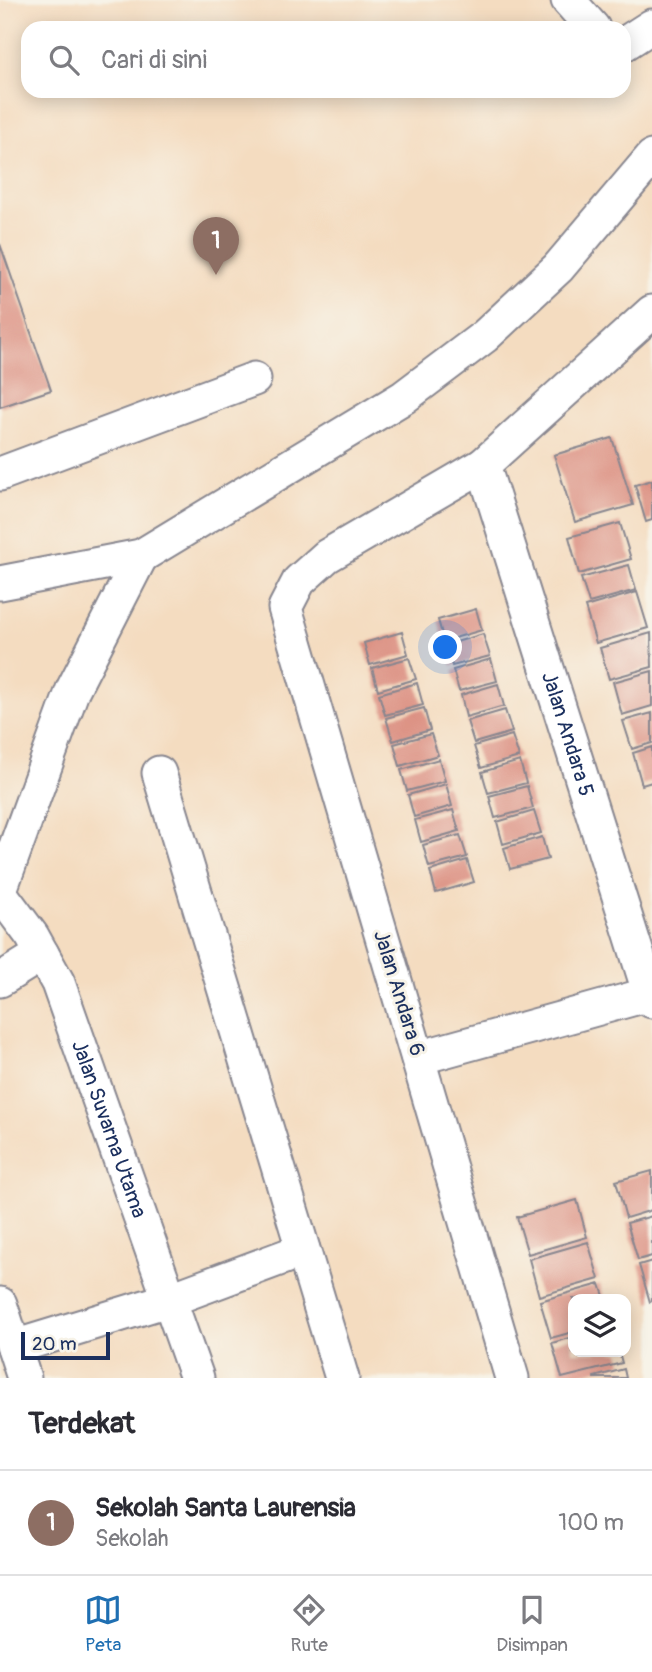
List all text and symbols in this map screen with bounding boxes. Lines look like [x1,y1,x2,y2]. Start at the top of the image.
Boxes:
search box [21,21,631,98]
icon: search [45,41,83,79]
text: Cari di sini [101,44,207,76]
pin: 1 [193,217,239,275]
your location [428,630,462,664]
street label: Jalan Andara 5 [535,668,600,800]
street label: Jalan Andara 6 [367,927,431,1059]
street label: Jalan Suvarna Utama [66,1036,153,1221]
map controls [568,1294,631,1357]
button: layers [568,1294,631,1357]
scale bar [21,1329,110,1361]
text: 20 m [32,1332,77,1356]
text: Terdekat [28,1405,135,1442]
text: Sekolah Santa Laurensia [95,1492,356,1524]
text: 1 [47,1508,56,1537]
text: 100 m [558,1508,624,1537]
text: Sekolah [95,1524,169,1553]
tab: Peta [84,1591,122,1657]
tab: Rute [290,1591,328,1657]
tab: Disimpan [496,1591,568,1657]

